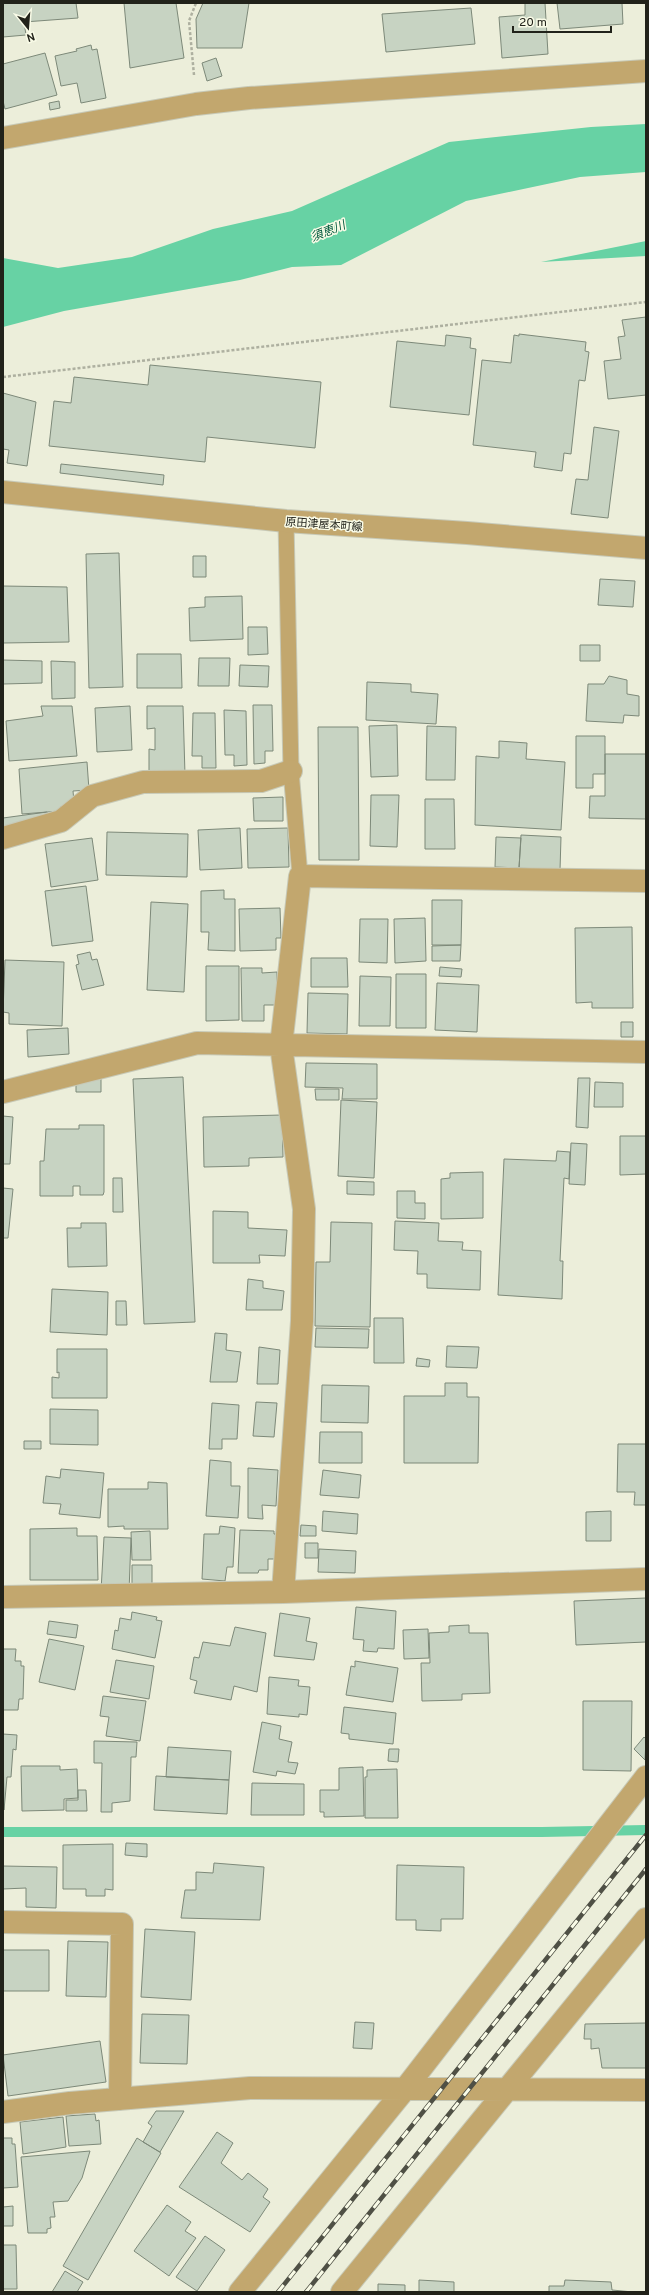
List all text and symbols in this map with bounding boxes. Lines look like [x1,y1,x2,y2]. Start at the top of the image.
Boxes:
north arrow [8,8,48,48]
scale bar [513,8,611,34]
text: 20 m [519,15,547,31]
text: N [25,29,36,44]
water label: 須恵川 [309,217,350,246]
street label: 原田津屋本町線 [285,515,363,535]

